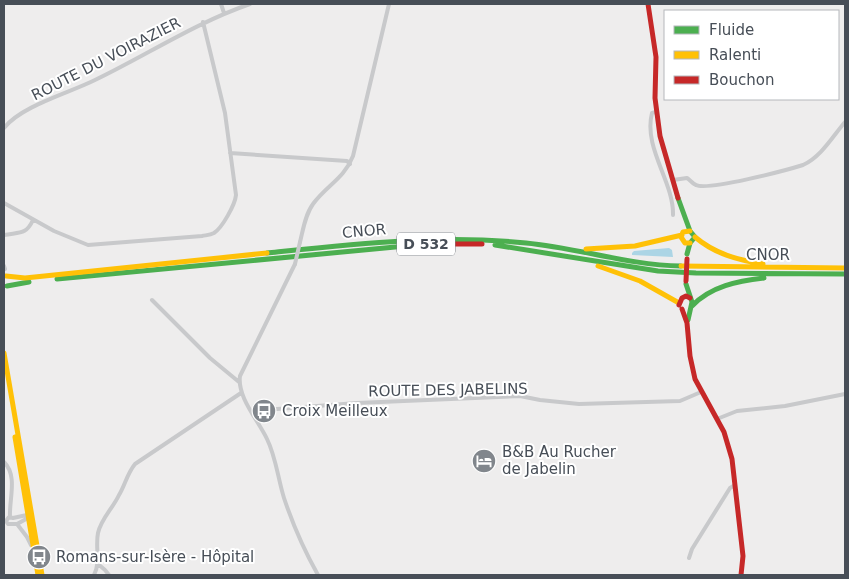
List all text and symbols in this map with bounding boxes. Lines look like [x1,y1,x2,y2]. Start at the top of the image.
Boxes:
legend [664,10,839,100]
street label: ROUTE DU VOIRAZIER [28,14,184,104]
text: Fluide [709,21,754,39]
text: Ralenti [709,46,761,64]
text: Bouchon [709,71,774,89]
street label: CNOR [341,220,387,242]
road number: D 532 [397,232,455,255]
street label: CNOR [746,246,790,264]
street label: ROUTE DES JABELINS [368,380,528,400]
bus stop icon: Croix Meilleux [251,398,277,424]
place label: Croix Meilleux [282,402,388,420]
place label: B&B Au Rucher de Jabelin [502,443,617,478]
hotel icon: B&B Au Rucher de Jabelin [471,448,497,474]
bus stop icon: Romans-sur-Isère - Hôpital [26,544,52,570]
place label: Romans-sur-Isère - Hôpital [56,548,254,566]

